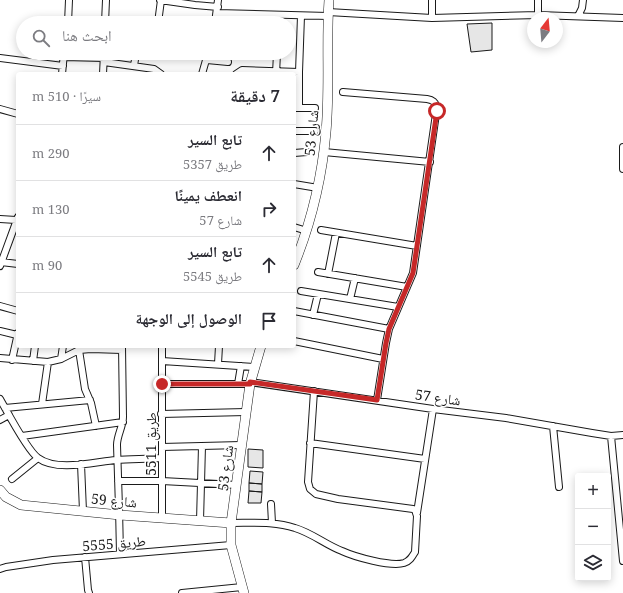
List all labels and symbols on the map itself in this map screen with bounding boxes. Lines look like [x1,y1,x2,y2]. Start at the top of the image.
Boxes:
north arrow [527,12,563,48]
route start [428,102,446,120]
street label: شارع 53 [300,109,323,157]
route end [153,375,171,393]
street label: شارع 57 [414,384,462,411]
street label: طريق 5511 [141,412,161,476]
street label: شارع 53 [213,444,238,492]
street label: شارع 59 [90,489,138,512]
street label: طريق 5555 [81,531,147,556]

